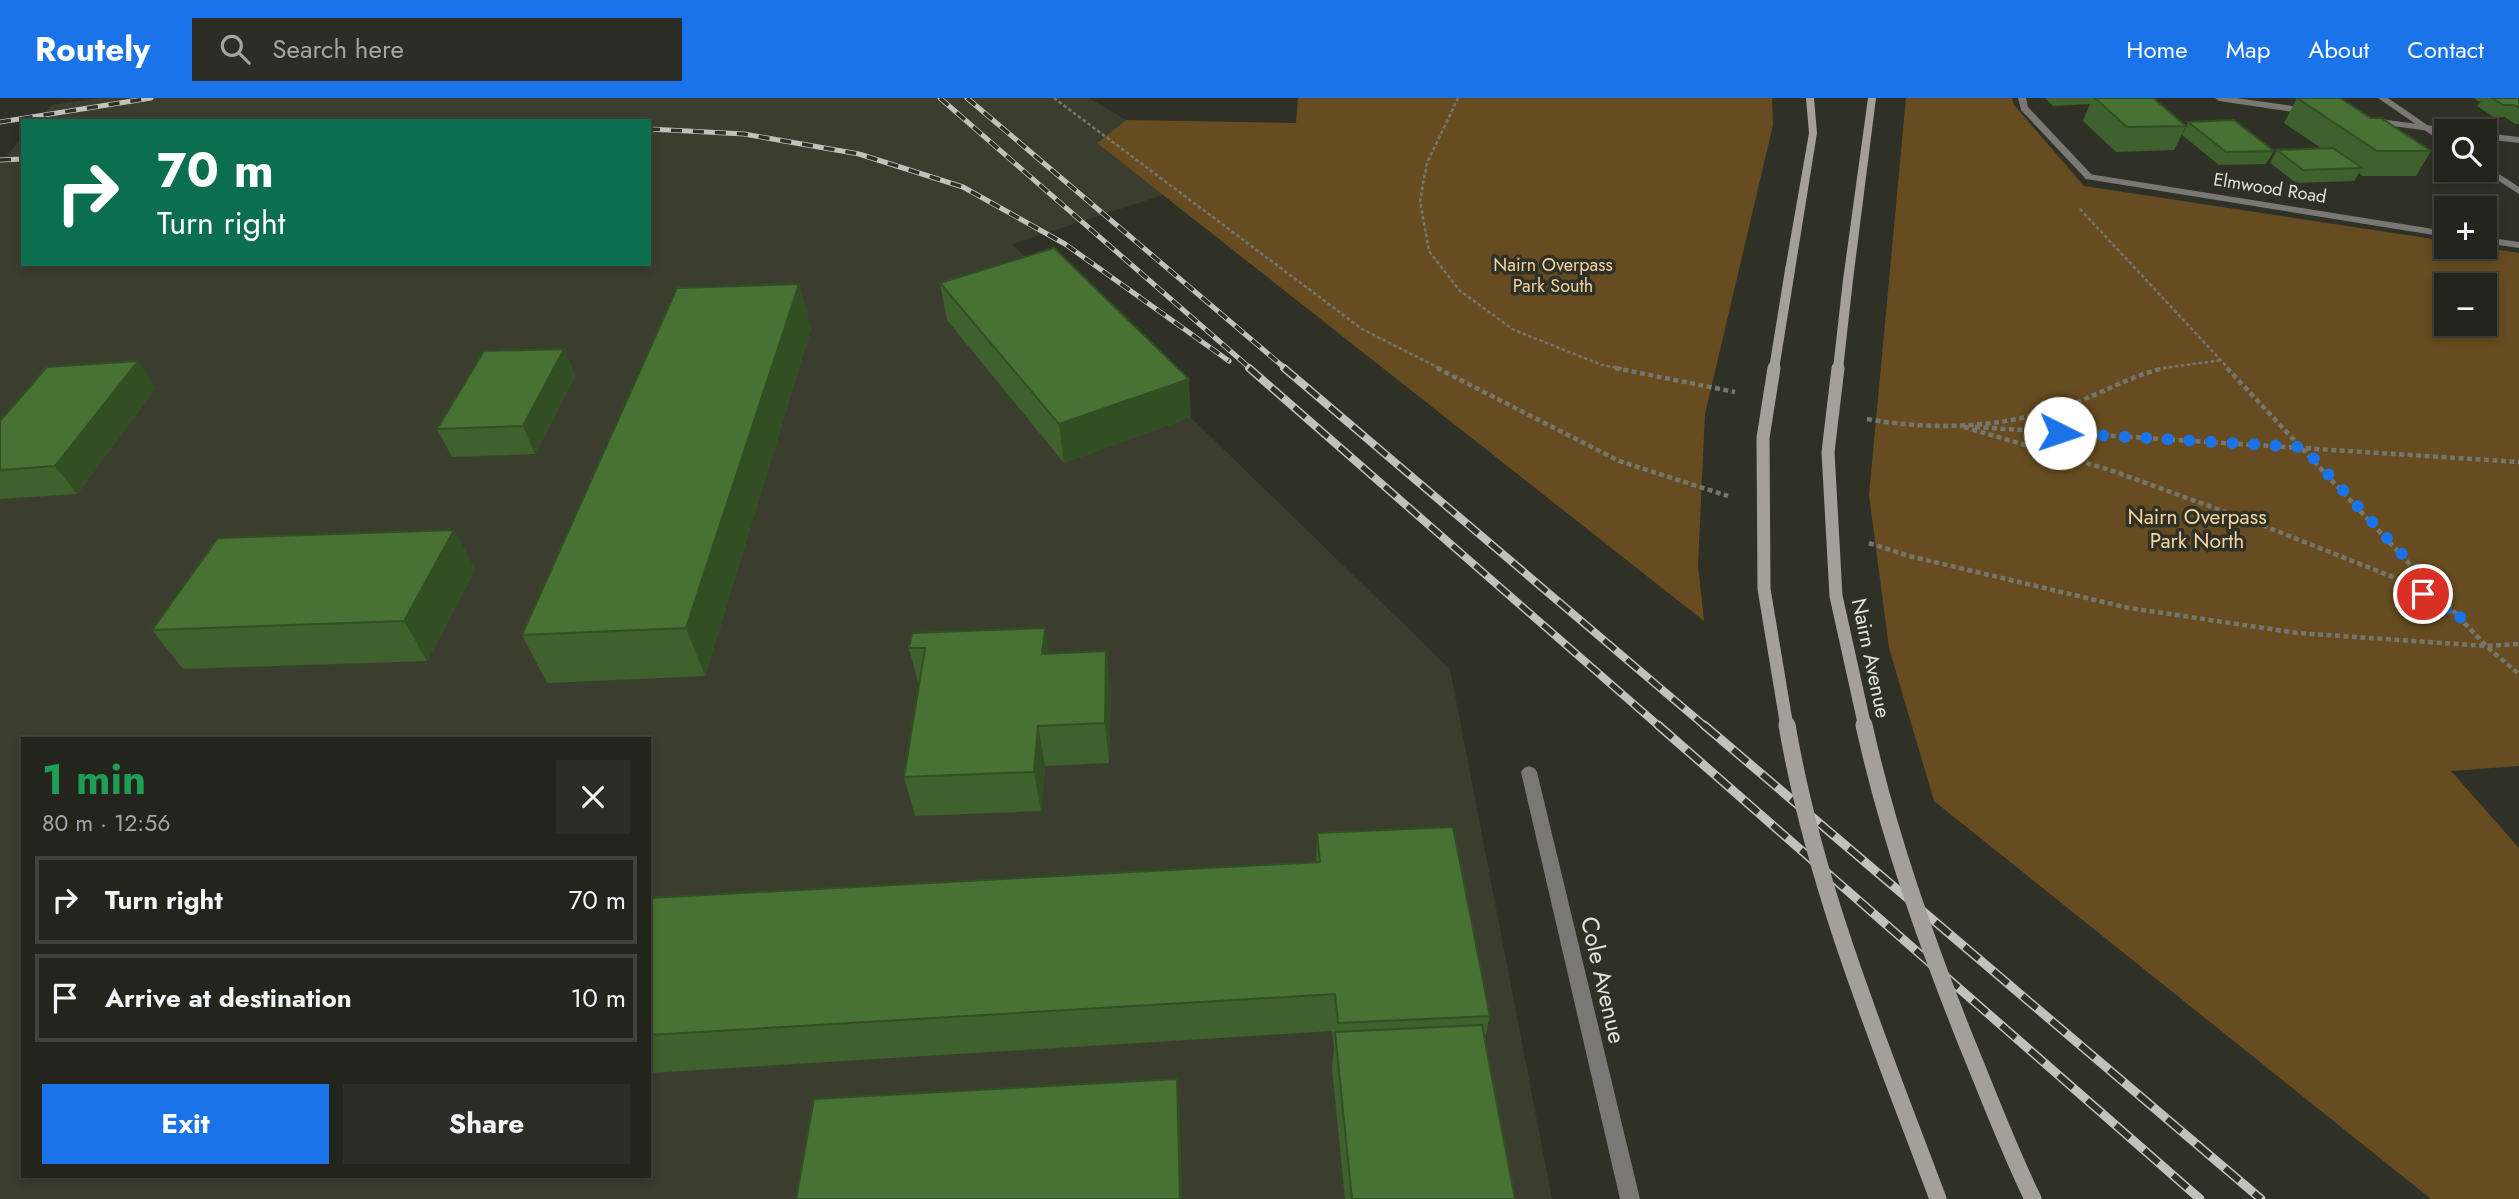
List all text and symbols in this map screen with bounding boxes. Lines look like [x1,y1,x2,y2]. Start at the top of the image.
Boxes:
search box [192,18,682,81]
text: Routely [35,26,150,73]
icon: search [216,30,254,68]
text: Search here [272,30,404,68]
text: Home [2126,32,2188,67]
text: Map [2226,32,2270,67]
text: About [2308,32,2369,67]
text: Contact [2407,32,2484,67]
map controls [2434,119,2497,336]
button: search [2434,119,2497,182]
text: 70 m [157,135,274,205]
icon: right [42,147,133,238]
street label: Elmwood Road [2212,166,2328,210]
button: + [2434,196,2497,259]
text: Turn right [157,200,286,246]
park label: Nairn Overpass Park South [1493,252,1613,299]
button: − [2434,273,2497,336]
position arrow [2023,396,2097,470]
park label: Nairn Overpass Park North [2127,502,2267,556]
pin [2393,564,2453,624]
icon: arrive [2404,575,2442,613]
street label: Nairn Avenue [1844,595,1898,721]
text: 1 min [42,749,146,810]
button: close [556,760,630,834]
text: 80 m · 12:56 [42,806,170,840]
icon: right [46,881,84,919]
text: Turn right [105,881,223,919]
text: 70 m [569,881,626,919]
street label: Cole Avenue [1572,913,1635,1047]
icon: arrive [46,979,84,1017]
text: Arrive at destination [105,979,352,1017]
text: 10 m [571,979,626,1017]
button: Exit [42,1084,329,1164]
button: Share [343,1084,630,1164]

